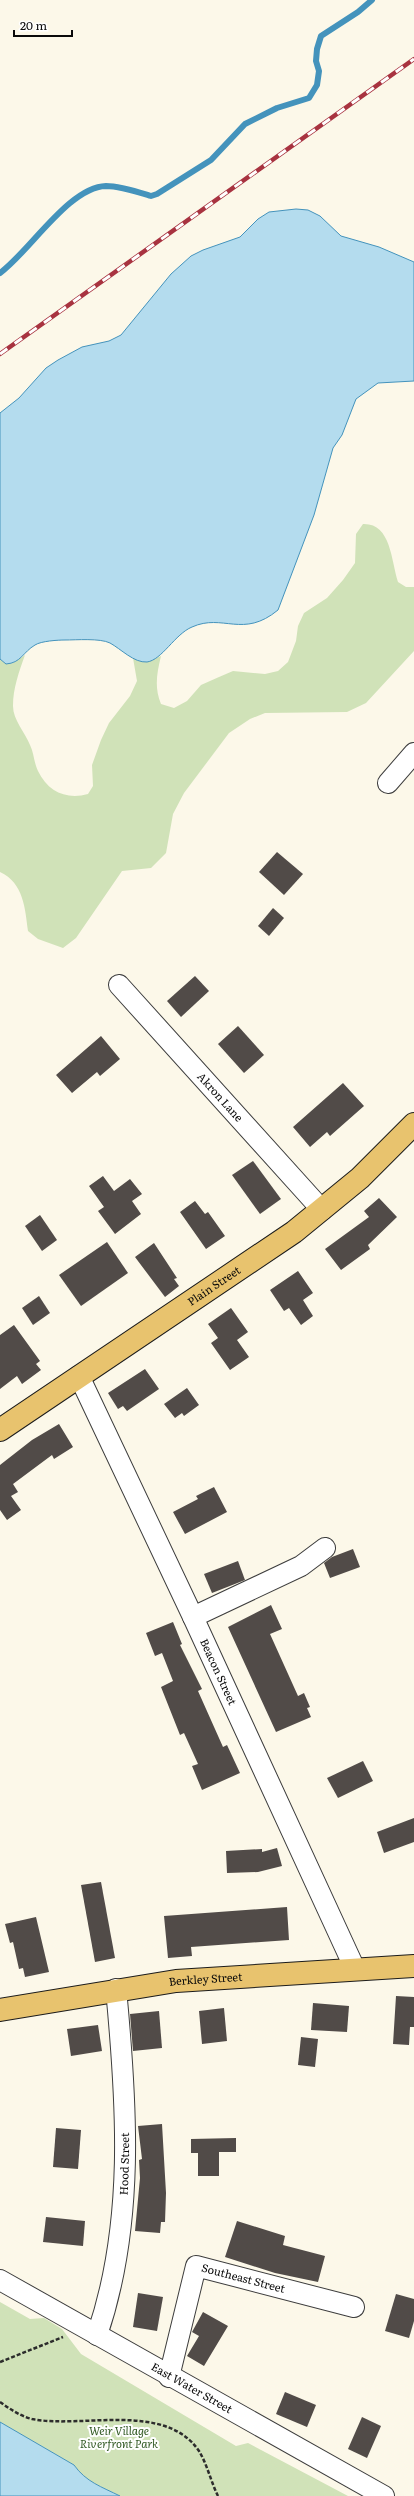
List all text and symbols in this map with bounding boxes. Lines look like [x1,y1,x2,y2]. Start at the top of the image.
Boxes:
scale bar [14,12,72,38]
text: 20 m [20,16,47,34]
street label: Akron Lane [194,1068,248,1125]
street label: Plain Street [184,1261,244,1309]
street label: Beacon Street [197,1636,242,1708]
street label: Berkley Street [167,1968,243,1989]
street label: Hood Street [115,2132,132,2196]
street label: Southeast Street [200,2259,288,2296]
street label: East Water Street [149,2358,236,2416]
park label: Weir Village Riverfront Park [80,2422,158,2451]

